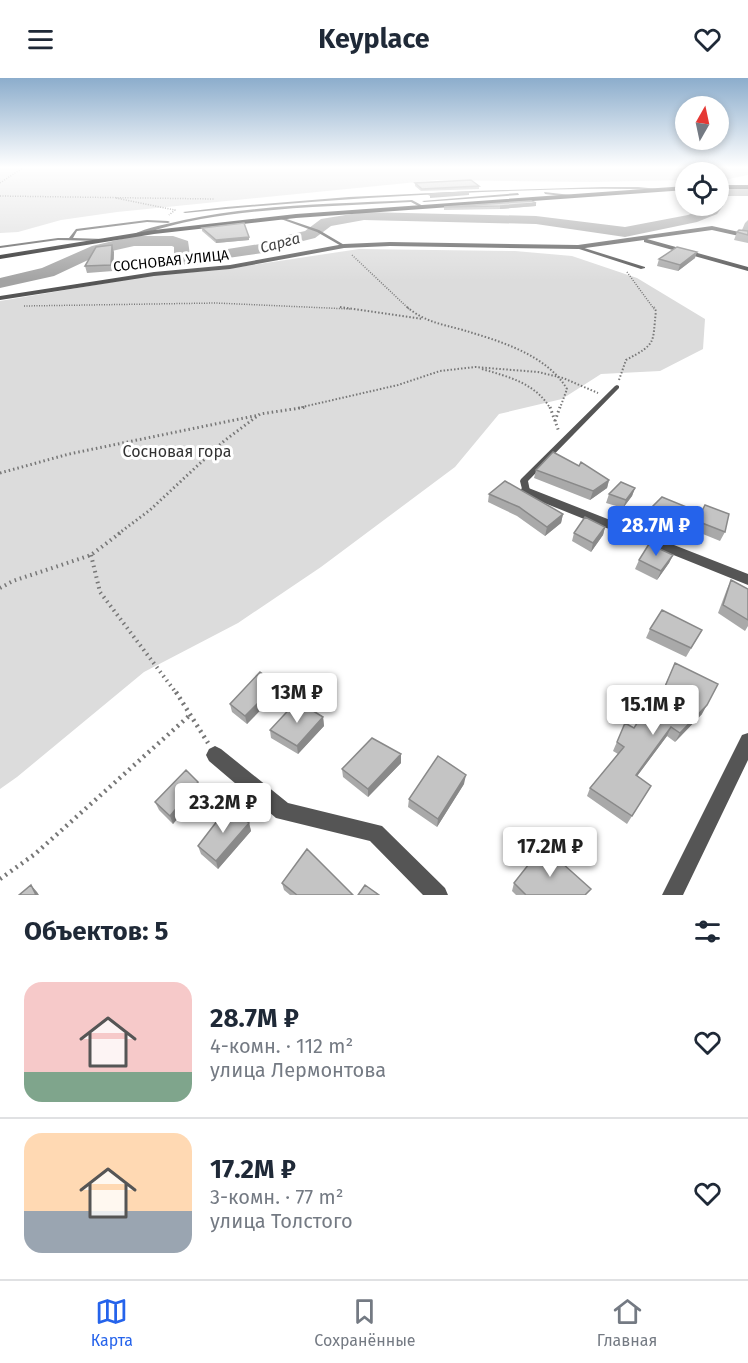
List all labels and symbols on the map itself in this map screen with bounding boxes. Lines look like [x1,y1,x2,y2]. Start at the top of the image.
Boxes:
north arrow [675,96,729,150]
water label: Сарга [258,229,302,257]
street label: СОСНОВАЯ УЛИЦА [112,246,230,276]
park label: Сосновая гора [123,442,231,461]
pin: 28.7M ₽ [601,506,711,557]
pin: 13M ₽ [255,673,339,724]
pin: 15.1M ₽ [598,685,708,736]
pin: 23.2M ₽ [168,783,278,834]
pin: 17.2M ₽ [495,827,605,878]

